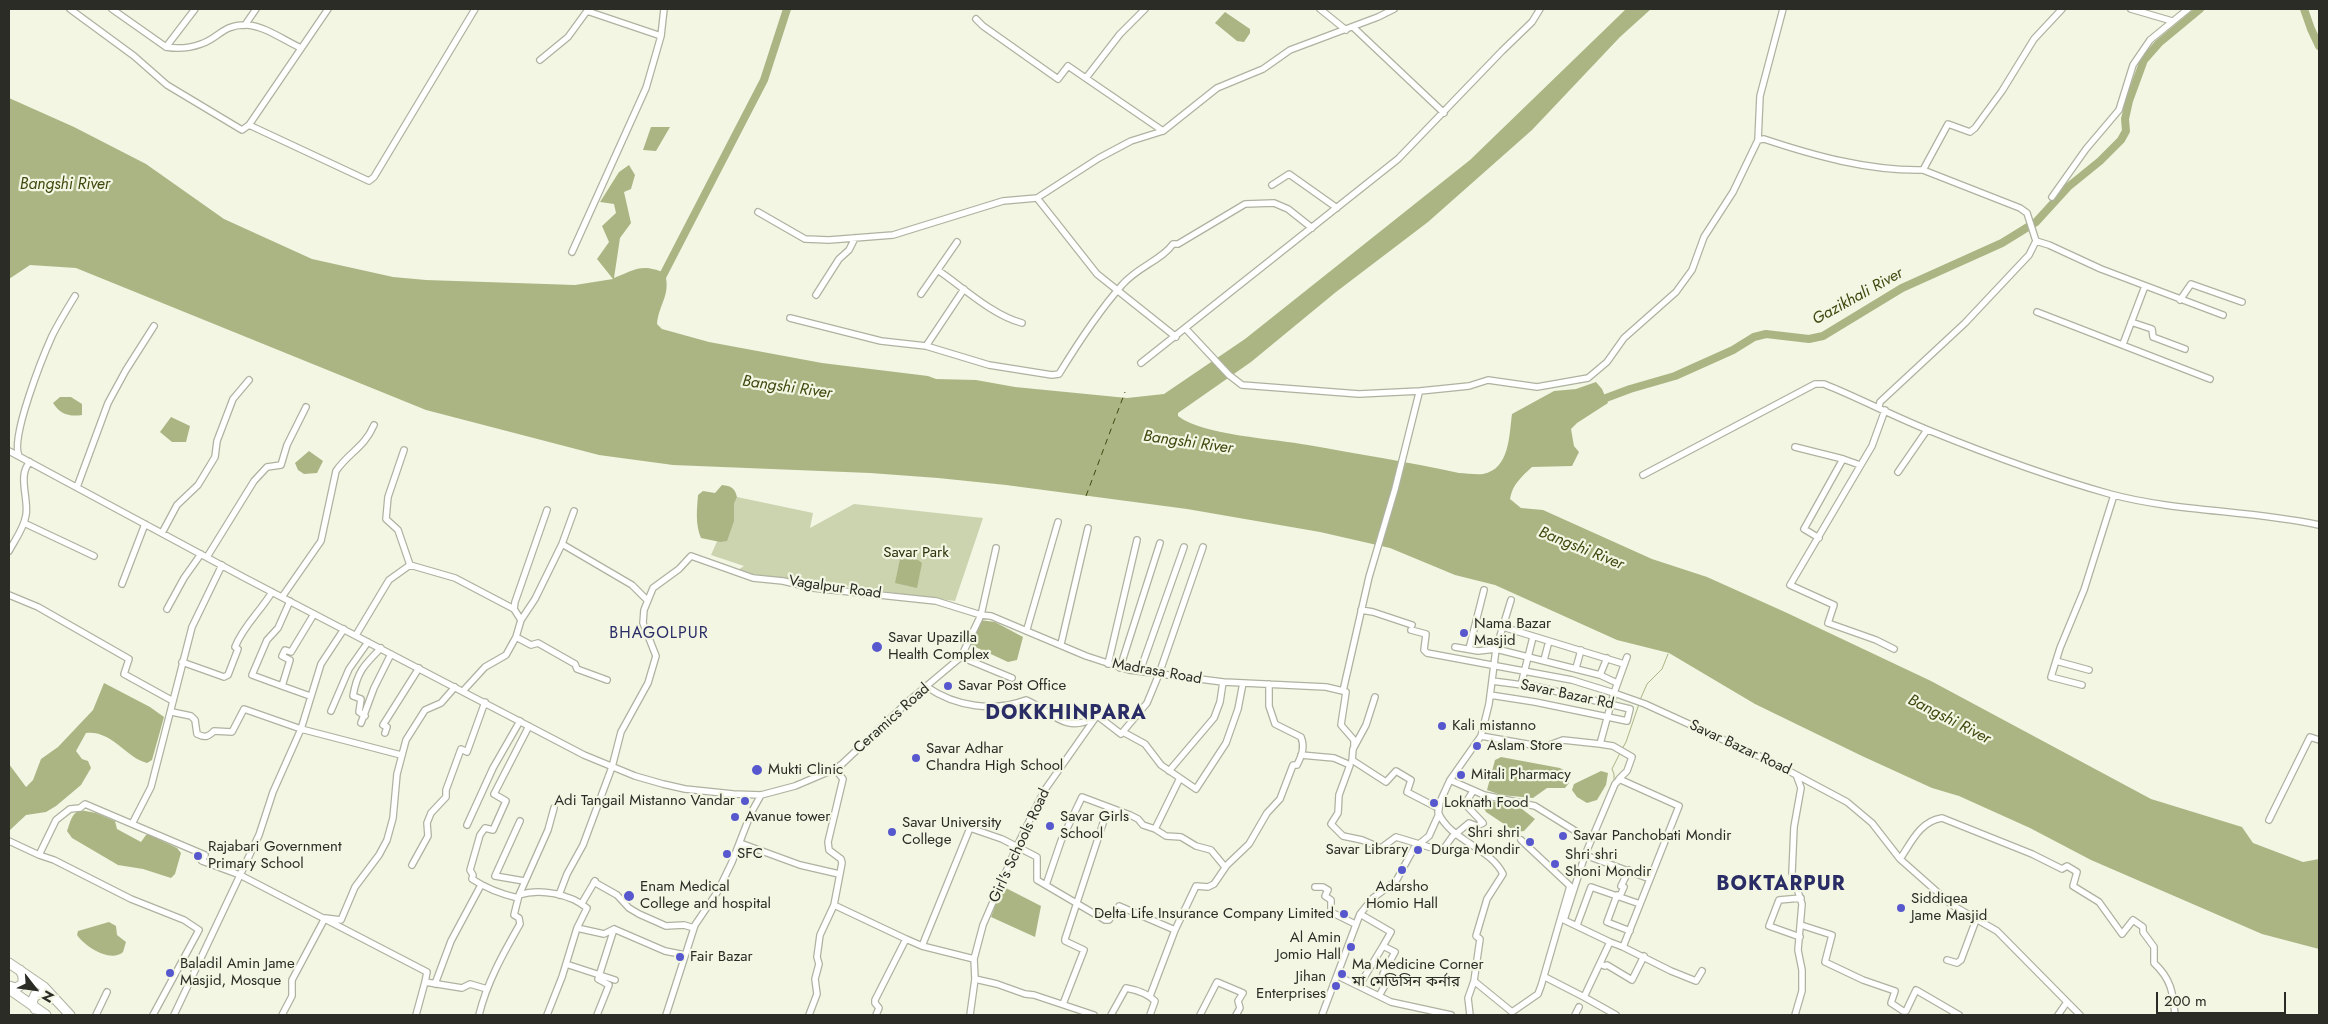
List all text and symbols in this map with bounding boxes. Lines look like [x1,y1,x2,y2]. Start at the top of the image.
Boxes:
water label: Bangshi River [20,175,110,195]
water label: Gazikhali River [1809,264,1907,330]
water label: Bangshi River [741,372,833,404]
water label: Bangshi River [1142,427,1234,459]
water label: Bangshi River [1535,523,1627,575]
park label: Savar Park [883,544,949,562]
street label: Vagalpur Road [788,573,882,603]
place label: Nama Bazar Masjid [1474,615,1551,650]
district label: BHAGOLPUR [608,624,710,644]
marker: Nama Bazar Masjid [1458,627,1470,639]
place label: Savar Upazilla Health Complex [888,629,989,664]
marker: Savar Upazilla Health Complex [870,640,884,654]
street label: Madrasa Road [1111,655,1203,689]
street label: Savar Bazar Rd [1519,676,1615,714]
place label: Savar Post Office [958,677,1066,695]
street label: Ceramics Road [850,680,934,758]
marker: Savar Post Office [942,680,954,692]
water label: Bangshi River [1904,691,1994,749]
district label: DOKKHINPARA [984,702,1148,726]
street label: Savar Bazar Road [1686,716,1794,780]
place label: Kali mistanno [1452,717,1536,735]
marker: Kali mistanno [1436,720,1448,732]
place label: Aslam Store [1487,737,1562,755]
place label: Savar Adhar Chandra High School [926,740,1063,775]
marker: Aslam Store [1471,740,1483,752]
marker: Savar Adhar Chandra High School [910,752,922,764]
place label: Mukti Clinic [768,761,843,779]
marker: Mukti Clinic [750,763,764,777]
place label: Mitali Pharmacy [1471,766,1571,784]
marker: Mitali Pharmacy [1455,769,1467,781]
street label: Girl's Schools Road [986,786,1054,906]
place label: Adi Tangail Mistanno Vandar [554,792,735,810]
place label: Loknath Food [1444,794,1529,812]
marker: Adi Tangail Mistanno Vandar [739,795,751,807]
marker: Loknath Food [1428,797,1440,809]
place label: Avanue tower [745,808,830,826]
place label: Savar Girls School [1060,808,1129,843]
marker: Avanue tower [729,811,741,823]
place label: Savar University College [902,814,1001,849]
marker: Savar Girls School [1044,820,1056,832]
place label: Shri shri Durga Mondir [1431,824,1520,859]
marker: Savar University College [886,826,898,838]
place label: Savar Panchobati Mondir [1573,827,1731,845]
marker: Savar Panchobati Mondir [1557,830,1569,842]
marker: Shri shri Durga Mondir [1524,836,1536,848]
place label: Rajabari Government Primary School [208,838,341,873]
place label: Savar Library [1325,841,1408,859]
marker: Savar Library [1412,844,1424,856]
place label: SFC [737,845,763,863]
place label: Shri shri Shoni Mondir [1565,846,1651,881]
marker: SFC [721,848,733,860]
marker: Rajabari Government Primary School [192,850,204,862]
marker: Shri shri Shoni Mondir [1549,858,1561,870]
marker: Adarsho Homio Hall [1396,864,1408,876]
district label: BOKTARPUR [1715,873,1847,897]
place label: Enam Medical College and hospital [640,878,771,913]
place label: Adarsho Homio Hall [1366,878,1438,913]
marker: Enam Medical College and hospital [622,889,636,903]
place label: Siddiqea Jame Masjid [1911,890,1987,925]
marker: Siddiqea Jame Masjid [1895,902,1907,914]
place label: Delta Life Insurance Company Limited [1094,905,1334,923]
marker: Delta Life Insurance Company Limited [1338,908,1350,920]
place label: Al Amin Jomio Hall [1276,929,1341,964]
marker: Al Amin Jomio Hall [1345,941,1357,953]
place label: Fair Bazar [690,948,753,966]
marker: Fair Bazar [674,951,686,963]
place label: Baladil Amin Jame Masjid, Mosque [180,955,295,990]
place label: Ma Medicine Corner মা মেডিসিন কর্নার [1352,956,1484,991]
north arrow [10,964,60,1014]
marker: Baladil Amin Jame Masjid, Mosque [164,967,176,979]
place label: Jihan Enterprises [1256,968,1326,1003]
marker: Ma Medicine Corner মা মেডিসিন কর্নার [1336,968,1348,980]
marker: Jihan Enterprises [1330,980,1342,992]
scale bar [2158,982,2288,1014]
text: N [37,987,59,1006]
text: 200 m [2164,990,2207,1012]

